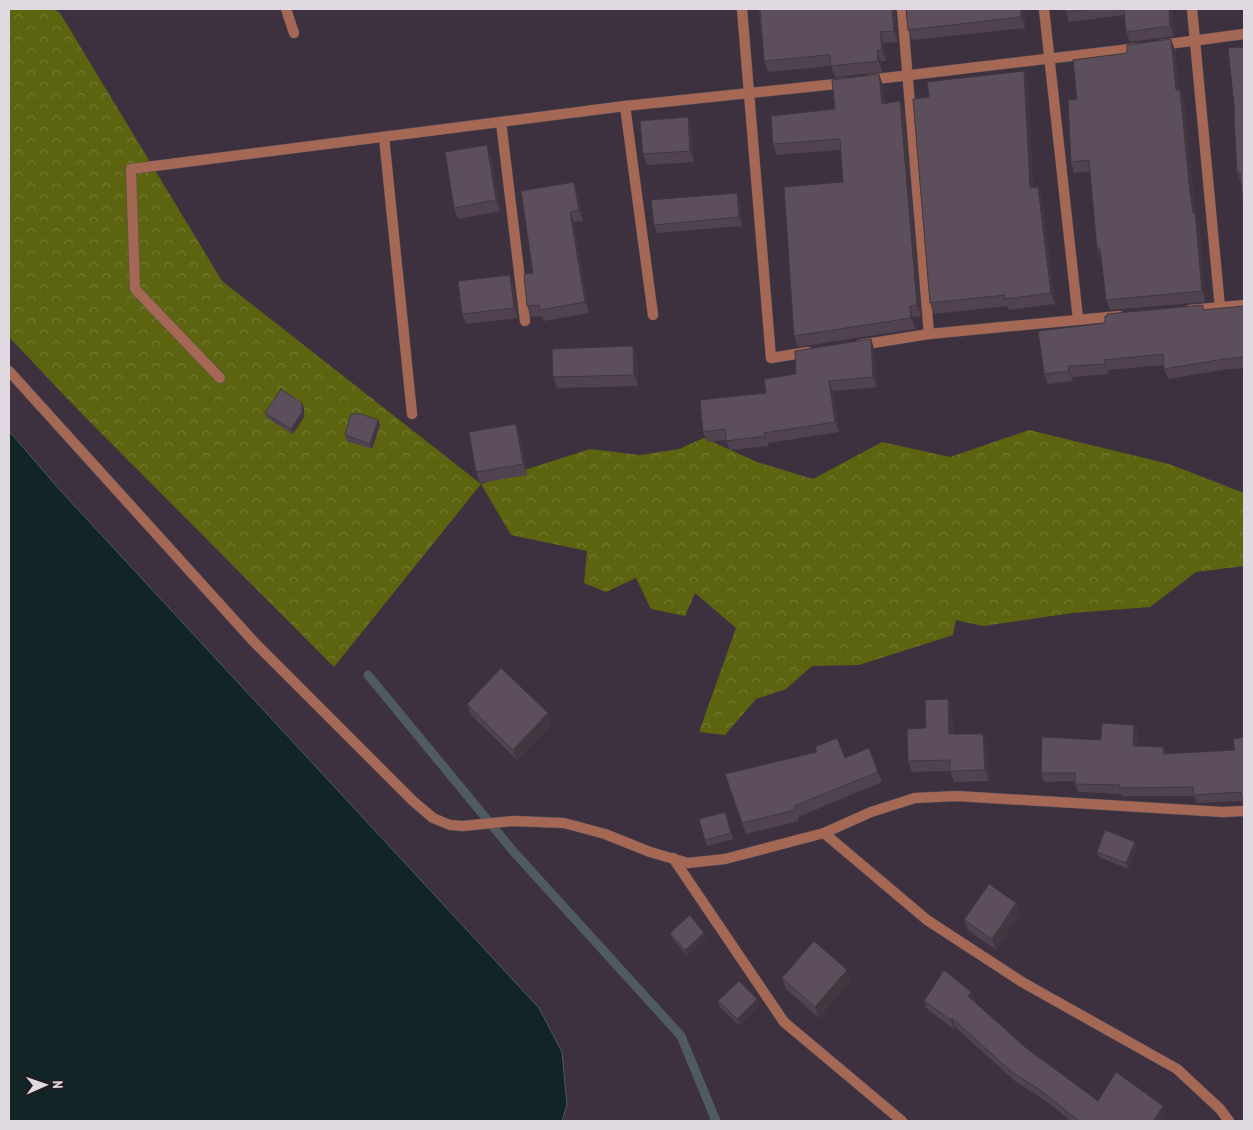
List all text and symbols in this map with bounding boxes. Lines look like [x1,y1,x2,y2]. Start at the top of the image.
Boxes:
north arrow [20,1060,70,1110]
text: N [49,1080,67,1089]

